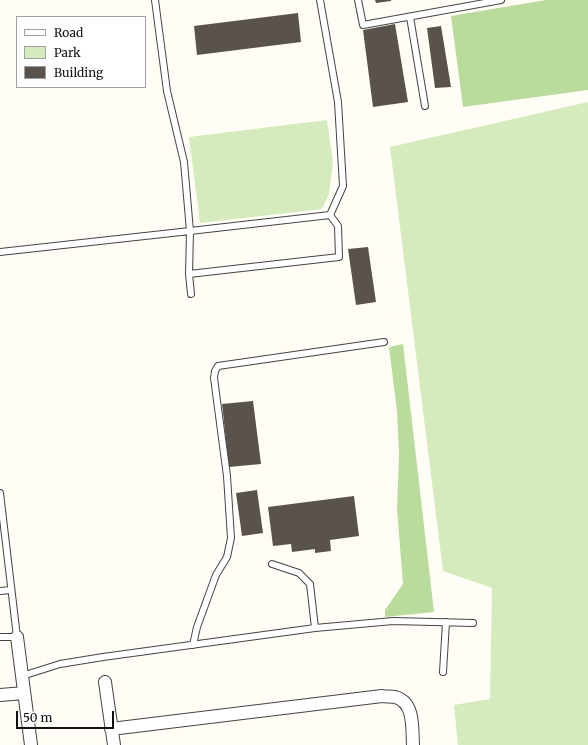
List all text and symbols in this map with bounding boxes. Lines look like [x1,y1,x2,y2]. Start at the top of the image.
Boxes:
legend [16,16,146,88]
text: Road [54,25,83,40]
text: Park [54,45,81,60]
text: Building [54,65,103,80]
scale bar [18,703,116,729]
text: 50 m [23,710,52,725]

